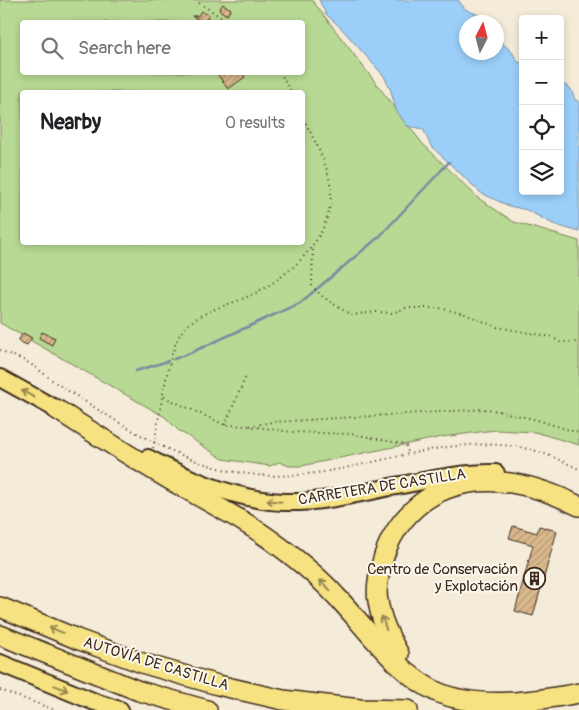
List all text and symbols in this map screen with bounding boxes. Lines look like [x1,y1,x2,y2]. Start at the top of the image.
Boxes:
north arrow [459,15,504,60]
map controls [519,15,564,195]
button: + [519,15,564,60]
search box [20,20,305,75]
icon: search [38,34,66,62]
text: Search here [78,36,171,60]
button: − [519,60,564,105]
button: locate [519,105,564,150]
text: Nearby [40,109,101,136]
text: 0 results [225,113,285,133]
button: layers [519,150,564,195]
one-way arrow [21,388,36,398]
street label: CARRETERA DE CASTILLA [297,464,467,510]
one-way arrow [266,497,282,506]
place label: Centro de Conservación y Explotación [367,560,518,596]
building icon: Centro de Conservación y Explotación [522,566,546,590]
one-way arrow [319,579,332,591]
one-way arrow [378,615,388,631]
one-way arrow [49,625,64,635]
street label: AUTOVÍA DE CASTILLA [81,633,231,695]
one-way arrow [53,684,68,694]

